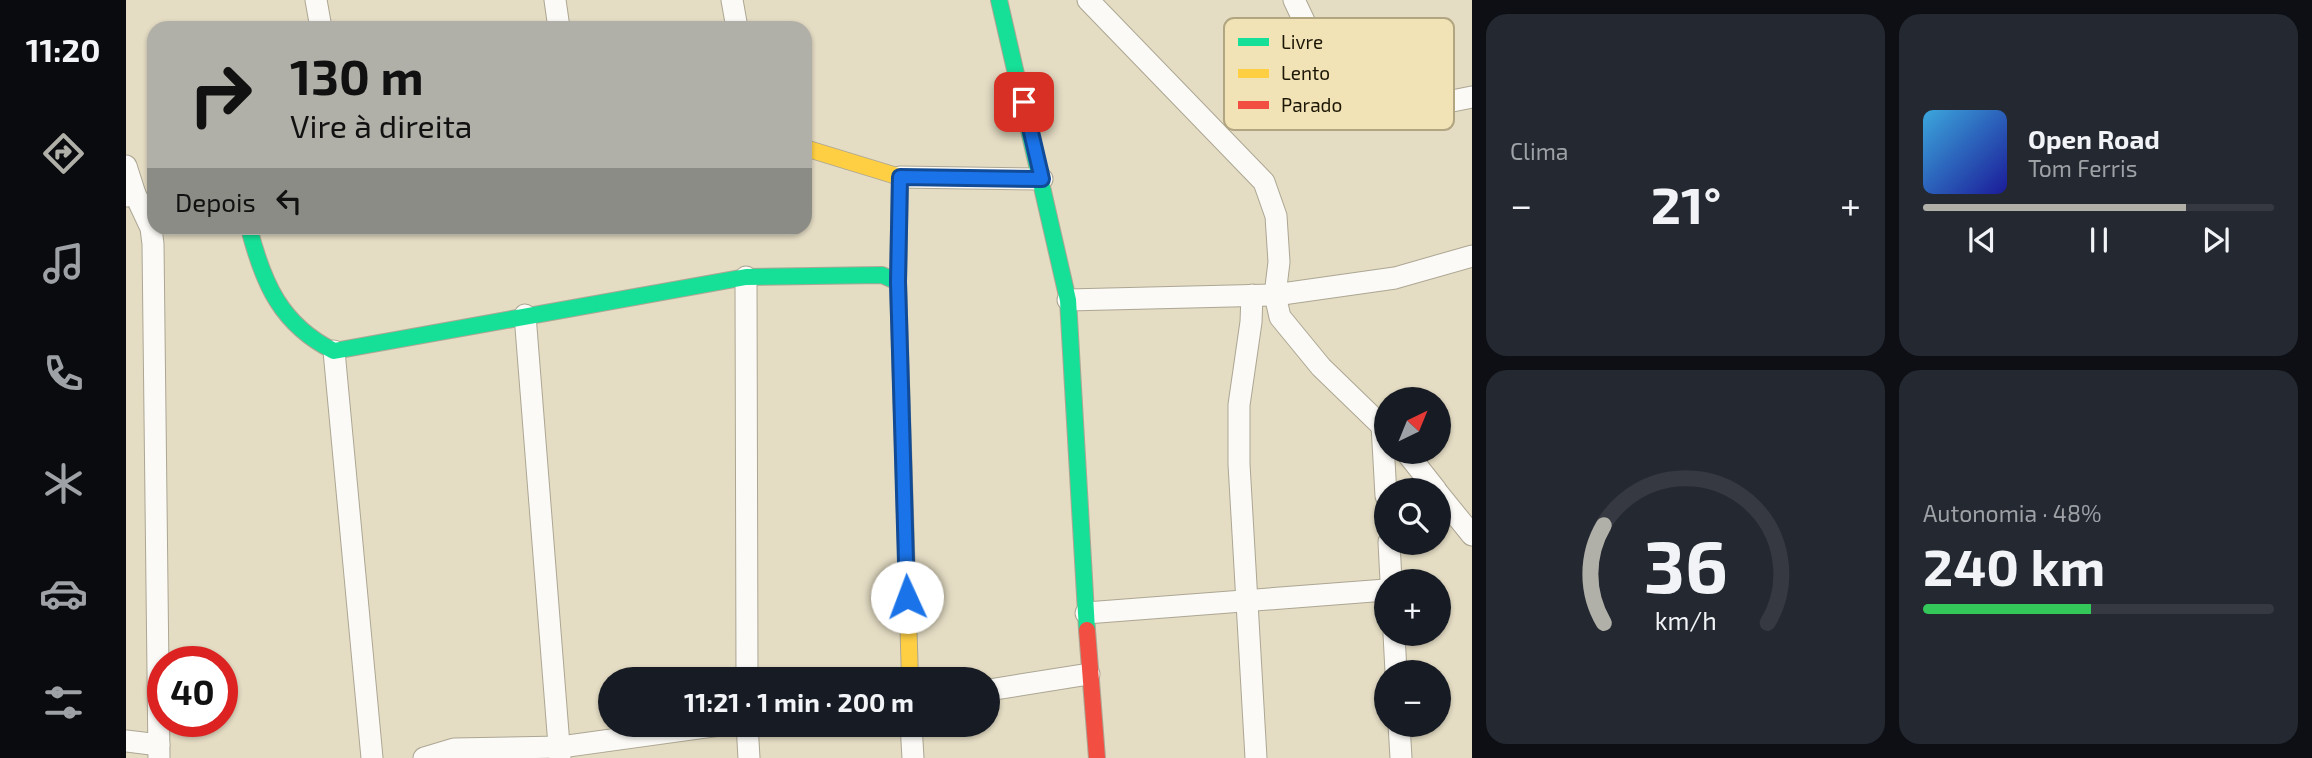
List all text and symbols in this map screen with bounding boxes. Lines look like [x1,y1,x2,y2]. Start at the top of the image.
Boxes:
legend [1224,18,1454,130]
text: 11:20 [26,30,100,68]
text: Livre [1281,30,1323,53]
text: 130 m [290,46,424,105]
icon: right [175,49,266,140]
text: Lento [1281,61,1330,84]
pin [994,72,1054,132]
icon: arrive [1005,83,1043,121]
text: Parado [1281,93,1342,116]
text: Vire à direita [290,106,472,144]
text: Open Road [2028,123,2160,154]
icon: directions [39,129,88,178]
text: Clima [1510,137,1568,165]
text: Tom Ferris [2028,154,2137,182]
text: 21° [1651,172,1721,234]
text: − [1510,181,1532,227]
text: + [1840,181,1861,227]
icon: left [270,182,308,220]
text: Depois [175,186,256,217]
icon: previous [1963,221,2001,259]
icon: pause [2080,221,2118,259]
icon: next [2197,221,2235,259]
icon: music [39,239,88,288]
icon: phone [39,349,88,398]
north arrow [1374,387,1451,464]
map controls [1374,387,1451,737]
icon: climate [39,459,88,508]
button: search [1374,478,1451,555]
text: Autonomia · 48% [1923,499,2102,527]
text: 36 [1643,520,1728,608]
text: 240 km [1923,534,2105,596]
position arrow [870,560,944,634]
icon: car [39,569,88,618]
button: + [1374,569,1451,646]
text: km/h [1654,605,1717,635]
speed limit sign: 40 [147,646,238,737]
button: − [1374,660,1451,737]
icon: filters [39,678,88,727]
text: 11:21 · 1 min · 200 m [684,686,914,717]

